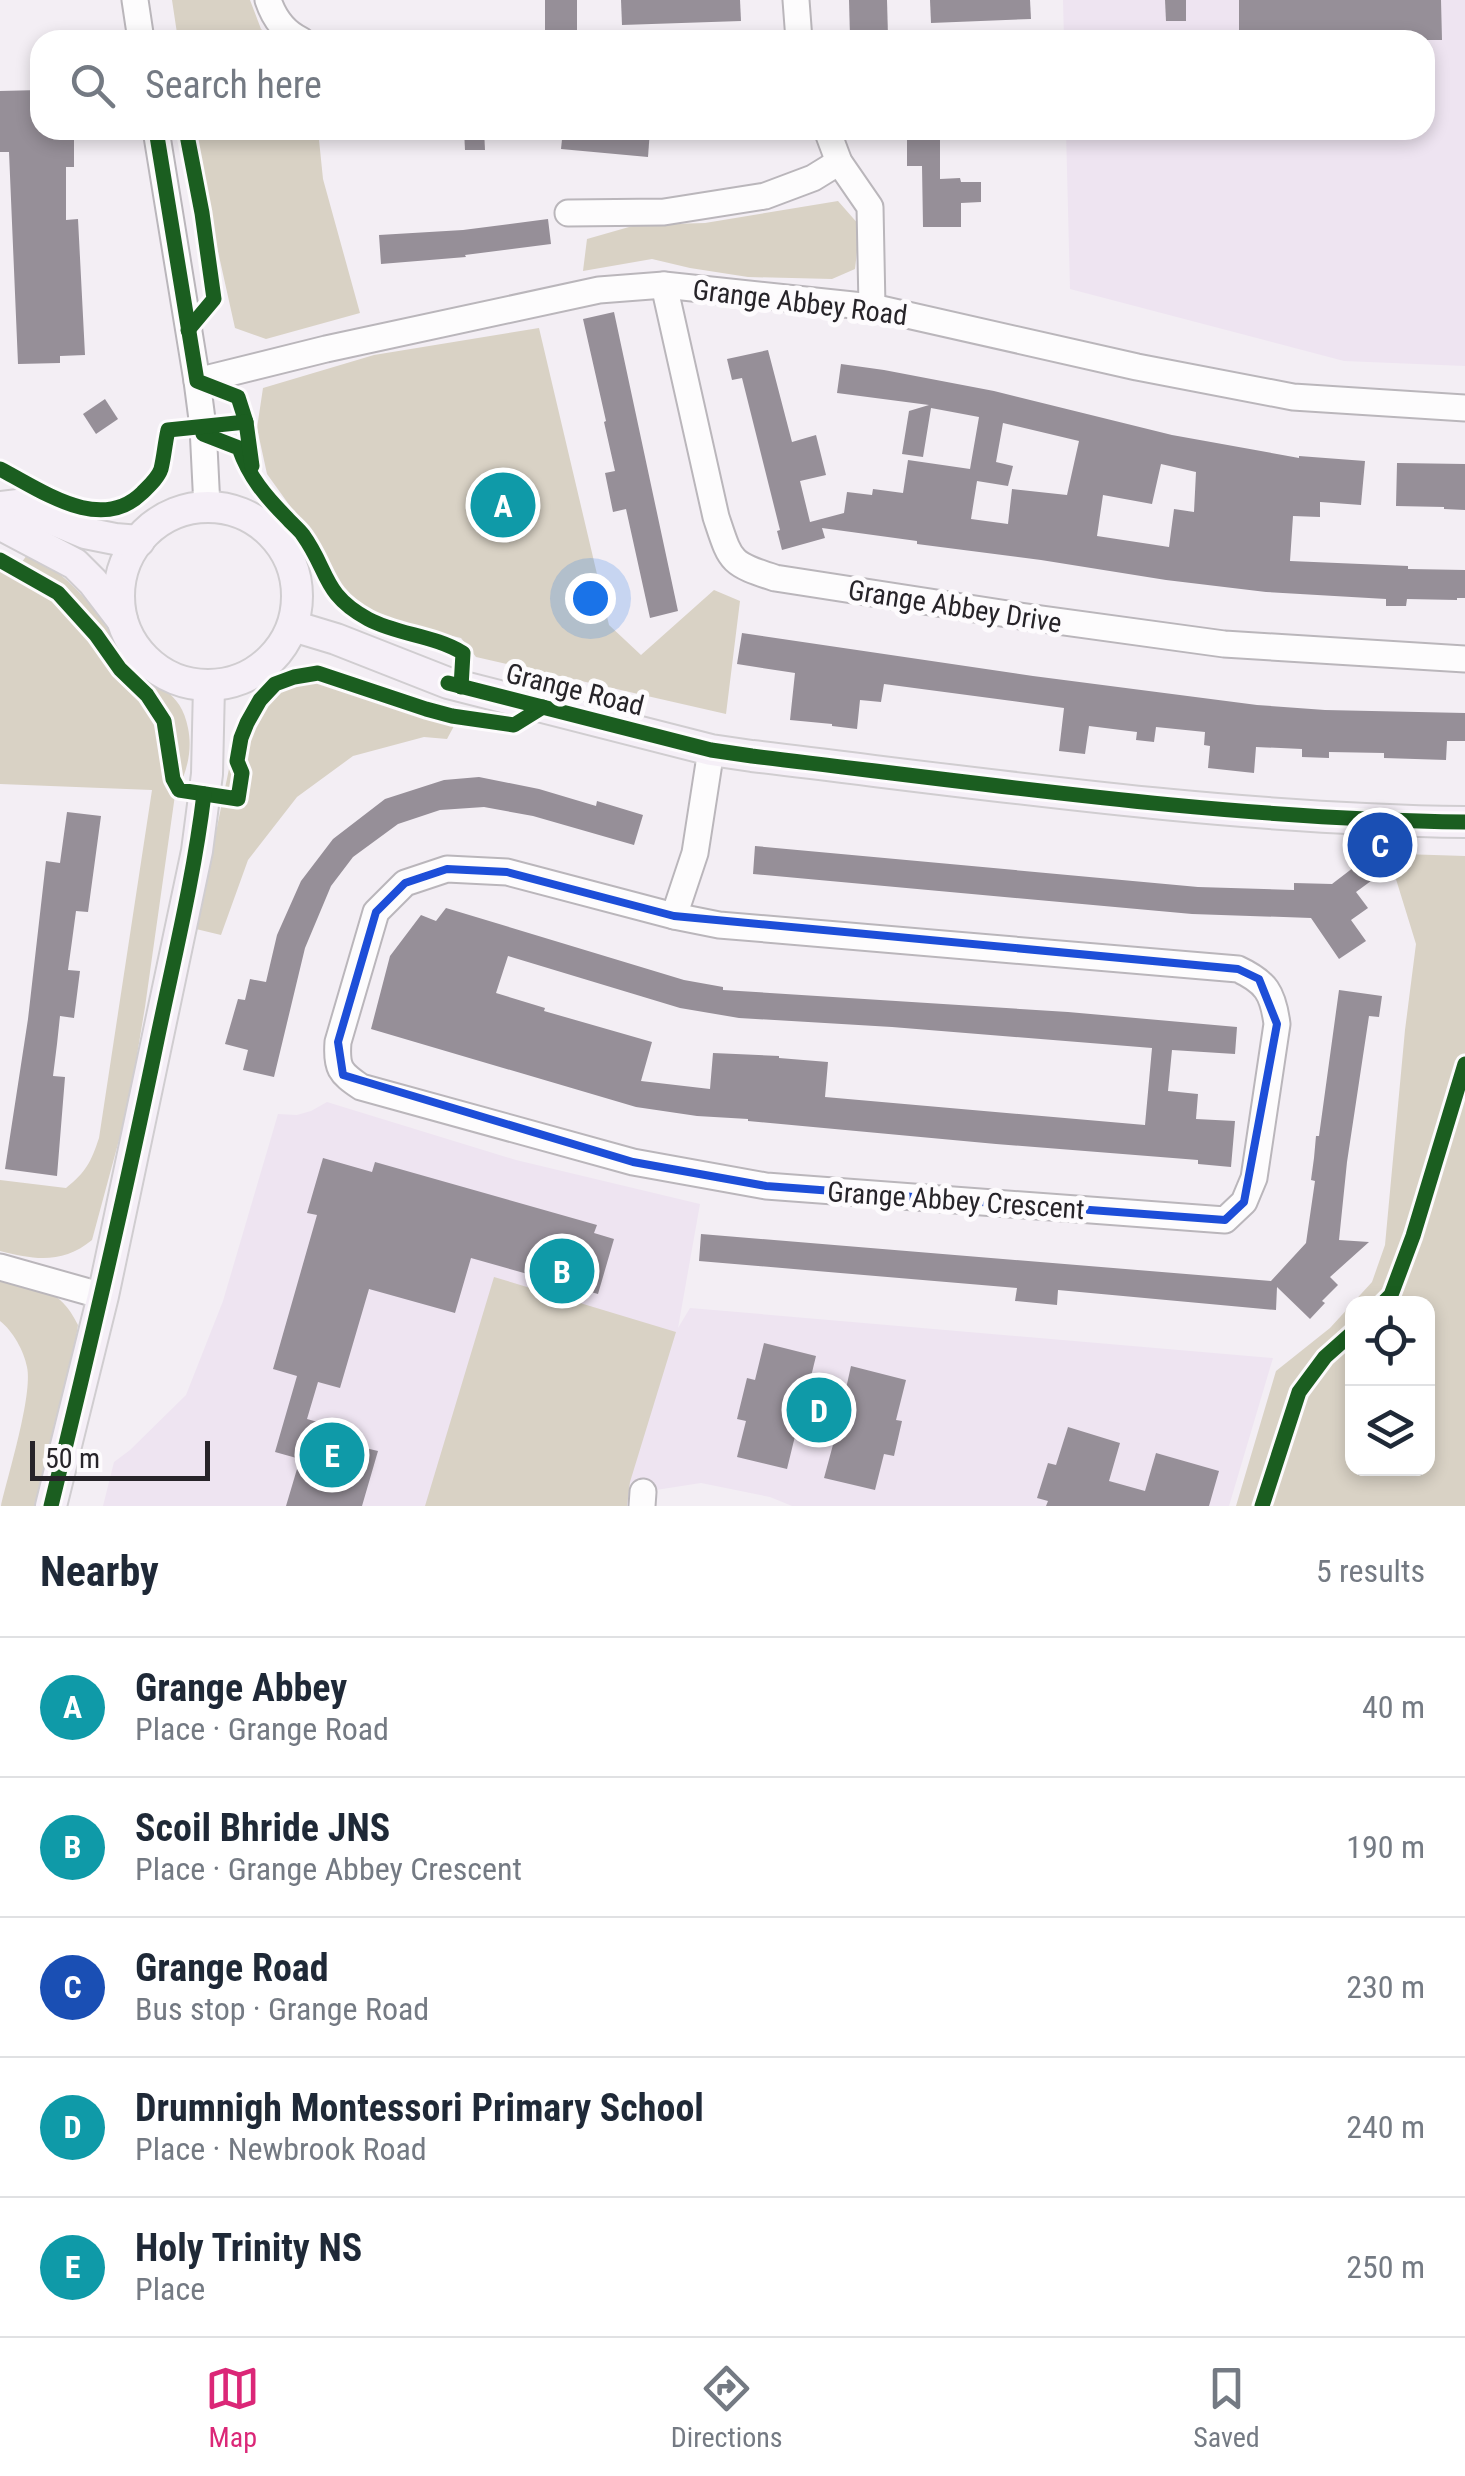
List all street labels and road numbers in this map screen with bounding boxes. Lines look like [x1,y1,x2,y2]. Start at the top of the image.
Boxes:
street label: Grange Abbey Road [691,273,909,332]
street label: Grange Abbey Drive [846,573,1064,640]
street label: Grange Road [502,656,647,723]
street label: Grange Abbey Crescent [826,1175,1086,1226]

